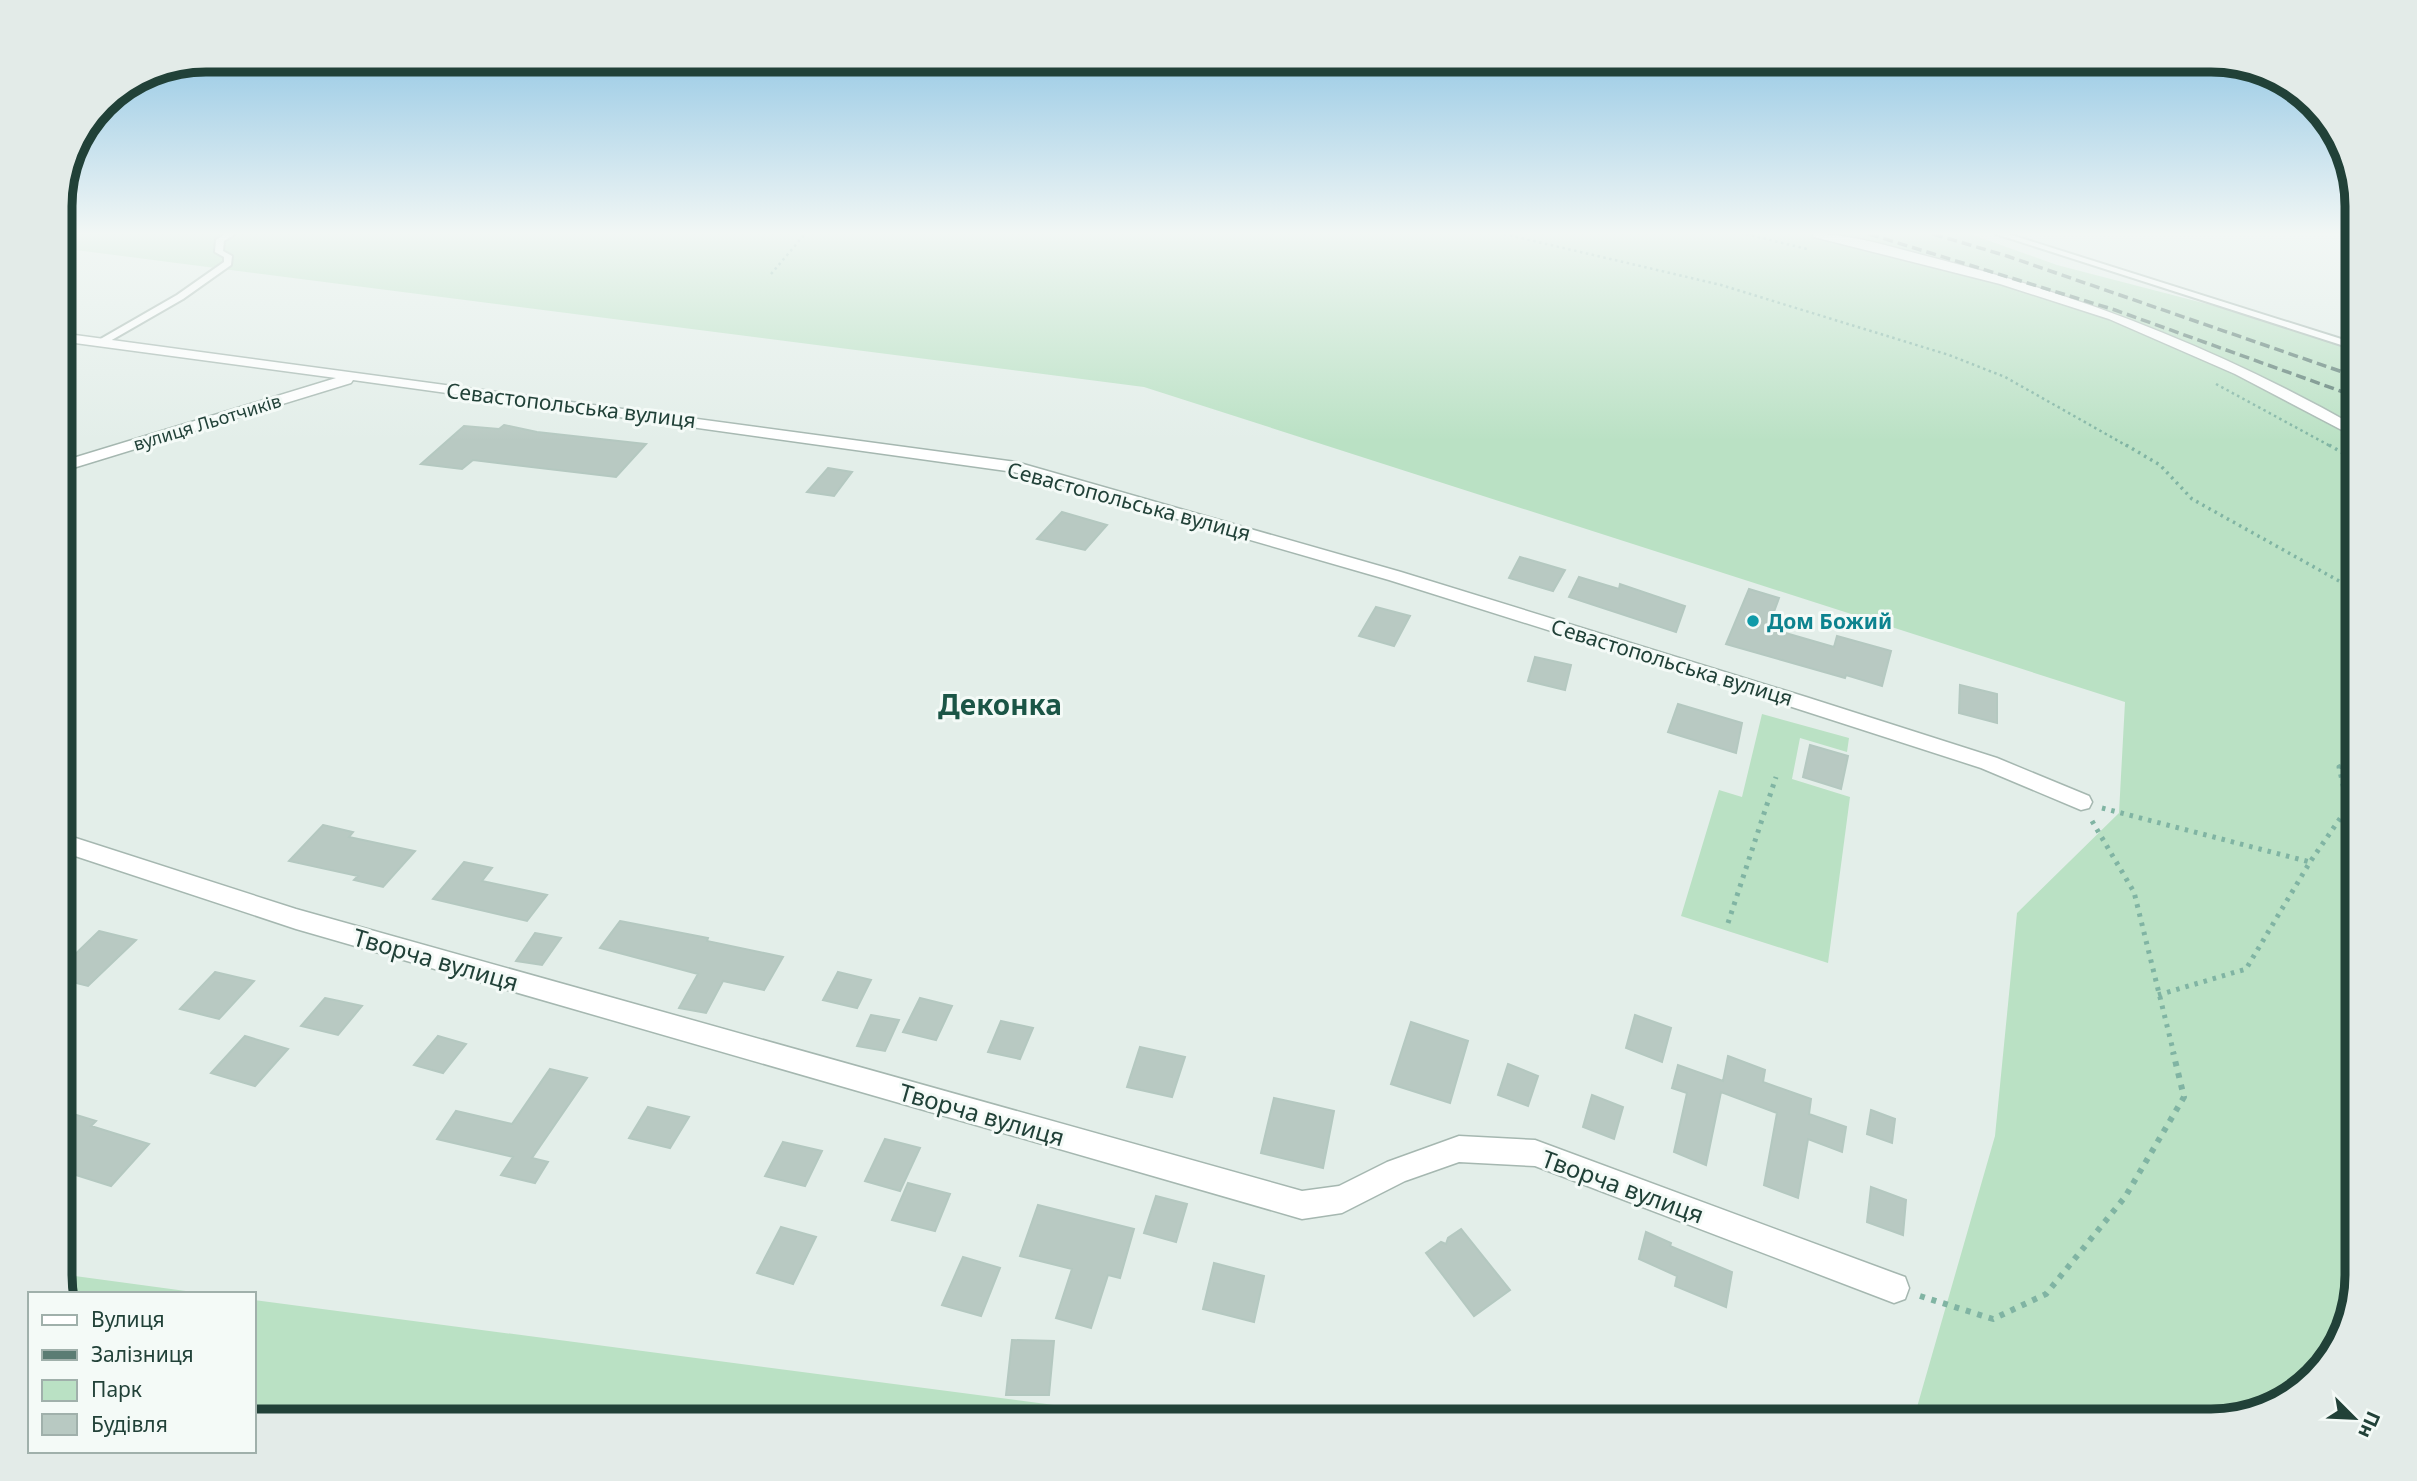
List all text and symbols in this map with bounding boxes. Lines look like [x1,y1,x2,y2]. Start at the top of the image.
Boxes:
street label: Севастопольська вулиця [445,376,697,434]
street label: вулиця Льотчиків [130,388,284,456]
street label: Севастопольська вулиця [1004,455,1254,547]
place label: Дом Божий [1767,607,1892,635]
street label: Севастопольська вулиця [1548,612,1796,712]
marker: Дом Божий [1745,613,1761,629]
district label: Деконка [938,685,1062,723]
street label: Творча вулиця [350,920,522,998]
street label: Творча вулиця [896,1075,1068,1153]
street label: Творча вулиця [1537,1141,1709,1231]
legend [28,1292,256,1453]
text: Вулиця [91,1305,165,1333]
text: Залізниця [91,1340,194,1368]
text: Парк [91,1375,142,1403]
north arrow [2319,1383,2389,1453]
text: Пн [2352,1407,2387,1443]
text: Будівля [91,1410,168,1438]

